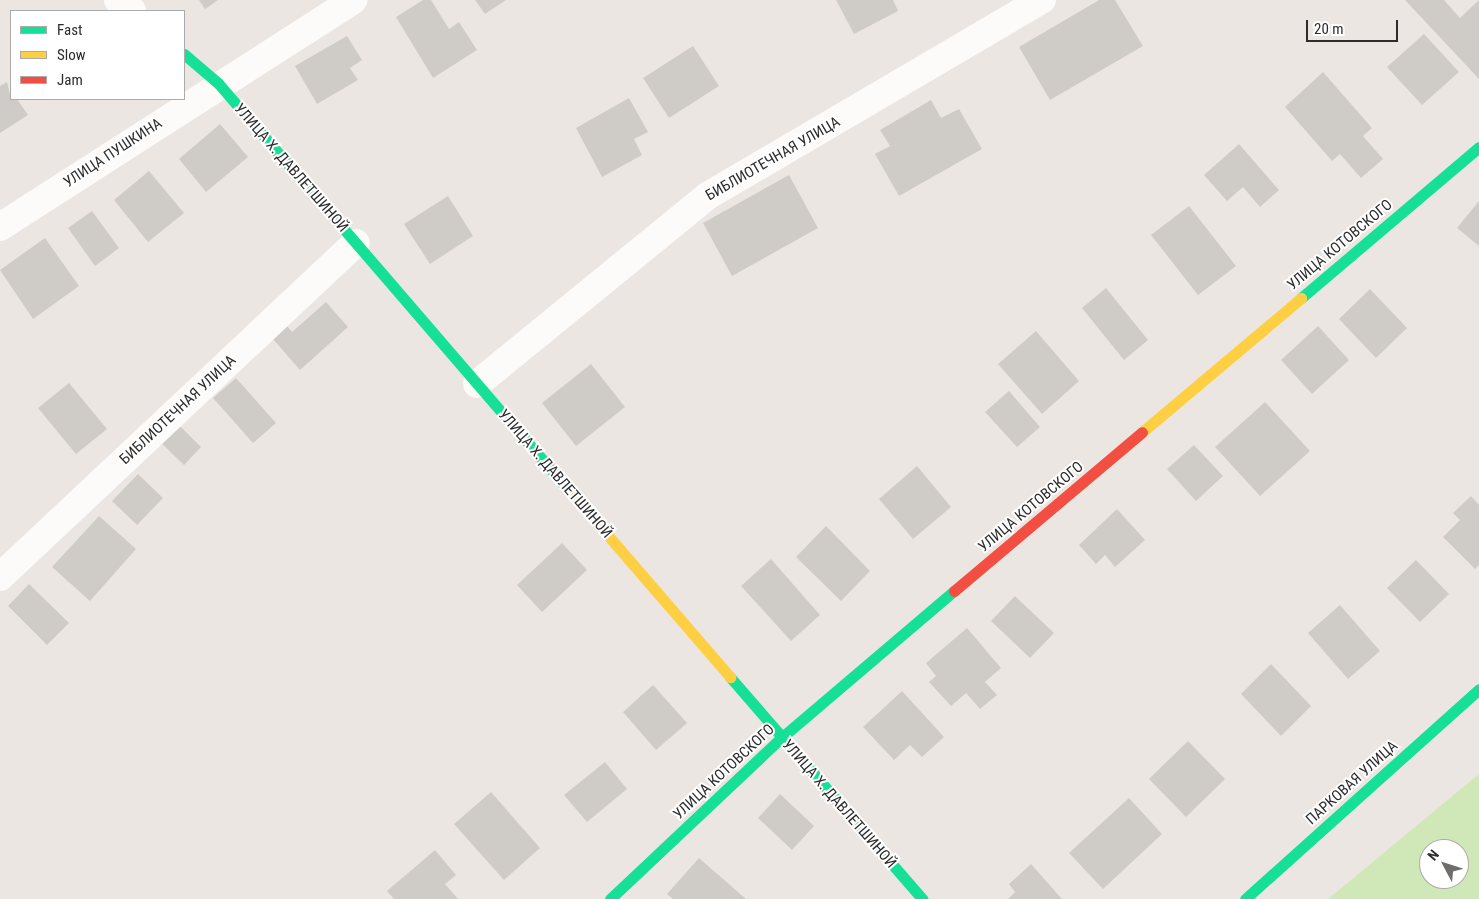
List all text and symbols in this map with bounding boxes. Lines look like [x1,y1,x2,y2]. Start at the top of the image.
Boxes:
legend [10,10,185,100]
scale bar [1309,10,1402,42]
text: 20 m [1314,20,1344,38]
text: Fast [57,21,82,39]
text: Slow [57,46,86,64]
text: Jam [57,71,83,89]
street label: УЛИЦА Х. ДАВЛЕТШИНОЙ [230,100,352,236]
street label: БИБЛИОТЕЧНАЯ УЛИЦА [703,113,843,205]
street label: УЛИЦА ПУШКИНА [60,114,166,192]
street label: УЛИЦА КОТОВСКОГО [1284,196,1396,294]
street label: БИБЛИОТЕЧНАЯ УЛИЦА [116,352,240,468]
street label: УЛИЦА Х. ДАВЛЕТШИНОЙ [494,406,616,542]
street label: УЛИЦА КОТОВСКОГО [975,458,1087,556]
street label: УЛИЦА КОТОВСКОГО [670,721,778,823]
street label: УЛИЦА Х. ДАВЛЕТШИНОЙ [778,736,900,872]
street label: ПАРКОВАЯ УЛИЦА [1303,737,1401,829]
north arrow [1419,839,1469,889]
text: N [1424,847,1442,863]

